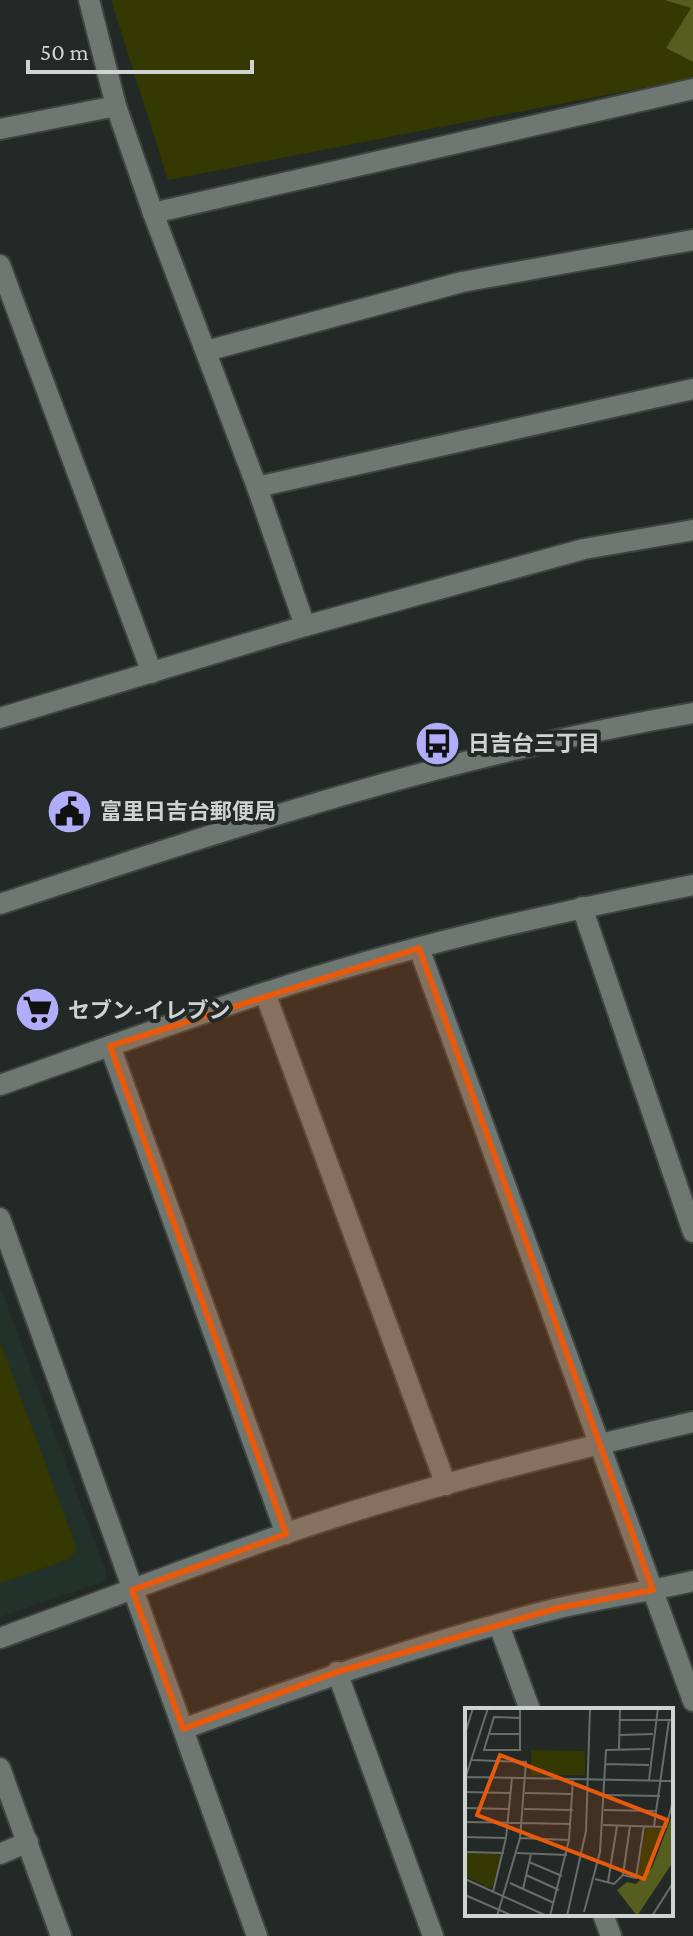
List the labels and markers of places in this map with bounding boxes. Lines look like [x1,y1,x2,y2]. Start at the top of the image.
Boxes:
bus stop icon: 日吉台三丁目 [413,719,461,767]
place label: 日吉台三丁目 [468,731,600,756]
public building icon: 富里日吉台郵便局 [45,787,93,835]
place label: 富里日吉台郵便局 [100,799,276,824]
supermarket icon: セブン-イレブン [13,986,61,1034]
place label: セブン-イレブン [68,998,230,1023]

